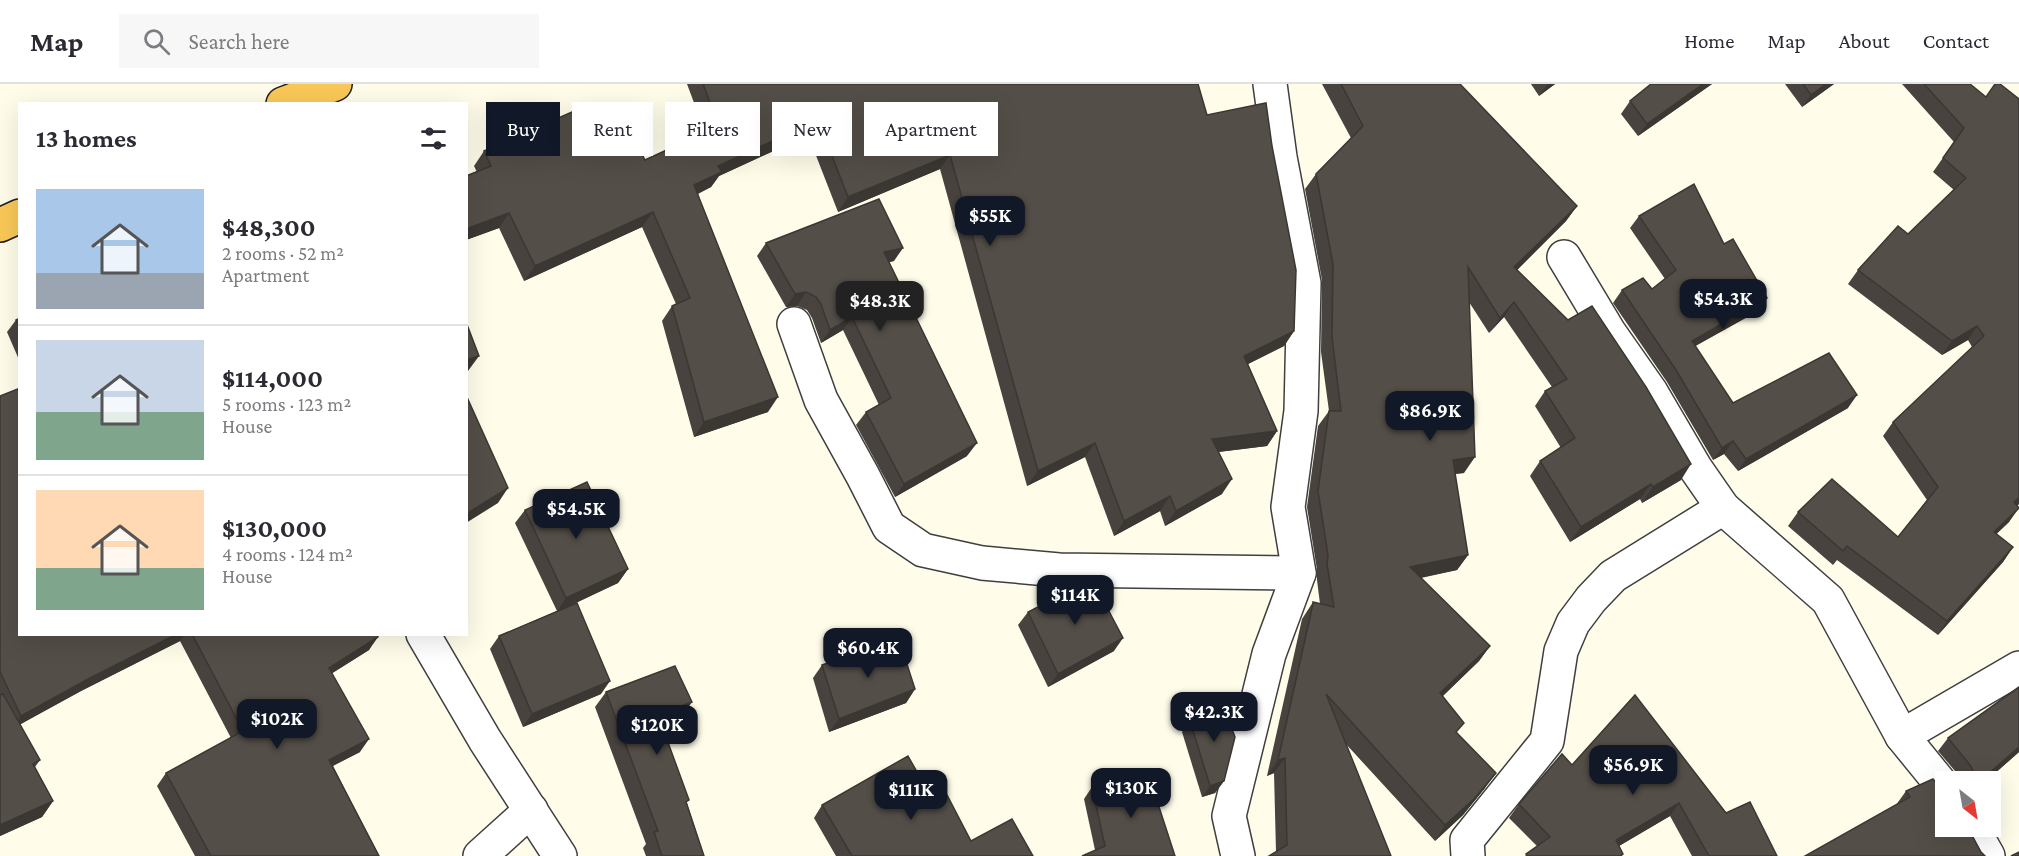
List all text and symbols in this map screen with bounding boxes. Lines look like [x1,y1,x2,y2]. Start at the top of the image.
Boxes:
search box [119,14,539,68]
icon: search [140,25,173,58]
text: Map [30,26,83,57]
text: Search here [188,29,289,54]
text: Home [1684,29,1734,53]
text: Map [1767,29,1806,53]
text: About [1839,29,1890,53]
text: Contact [1923,29,1989,53]
chip: Buy [486,102,560,156]
chip: Rent [572,102,653,156]
chip: Filters [665,102,760,156]
chip: New [772,102,852,156]
chip: Apartment [864,102,998,156]
icon: filters [417,122,450,155]
text: 13 homes [36,124,137,153]
pin: $55K [954,196,1026,247]
text: $55K [969,204,1011,226]
icon: home [84,213,156,285]
text: $48,300 [222,213,316,242]
text: 2 rooms · 52 m² [222,242,344,264]
text: Apartment [222,264,309,286]
pin: $54.3K [1674,279,1772,330]
pin: $48.3K [831,281,929,332]
text: $54.3K [1694,287,1752,309]
text: $48.3K [850,289,910,311]
icon: home [84,364,156,436]
text: $114,000 [222,364,323,393]
pin: $86.9K [1381,391,1479,442]
text: 5 rooms · 123 m² [222,393,351,415]
text: $86.9K [1399,399,1461,421]
text: House [222,415,272,437]
pin: $54.5K [527,489,625,540]
text: $54.5K [547,497,605,519]
icon: home [84,514,156,586]
text: $130,000 [222,514,327,543]
text: 4 rooms · 124 m² [222,543,353,565]
text: House [222,565,272,587]
pin: $114K [1033,575,1117,626]
text: $114K [1051,583,1099,605]
pin: $60.4K [819,628,917,679]
text: $60.4K [837,636,899,658]
pin: $42.3K [1165,692,1263,743]
pin: $102K [235,699,319,750]
text: $42.3K [1185,700,1243,722]
pin: $120K [615,705,699,756]
text: $102K [251,707,303,729]
text: $120K [631,713,683,735]
pin: $56.9K [1584,745,1682,796]
text: $56.9K [1603,753,1663,775]
pin: $130K [1089,768,1173,819]
pin: $111K [869,770,953,821]
north arrow [1935,771,2001,837]
map controls [1935,771,2001,837]
text: $130K [1105,776,1157,798]
text: $111K [888,778,934,800]

